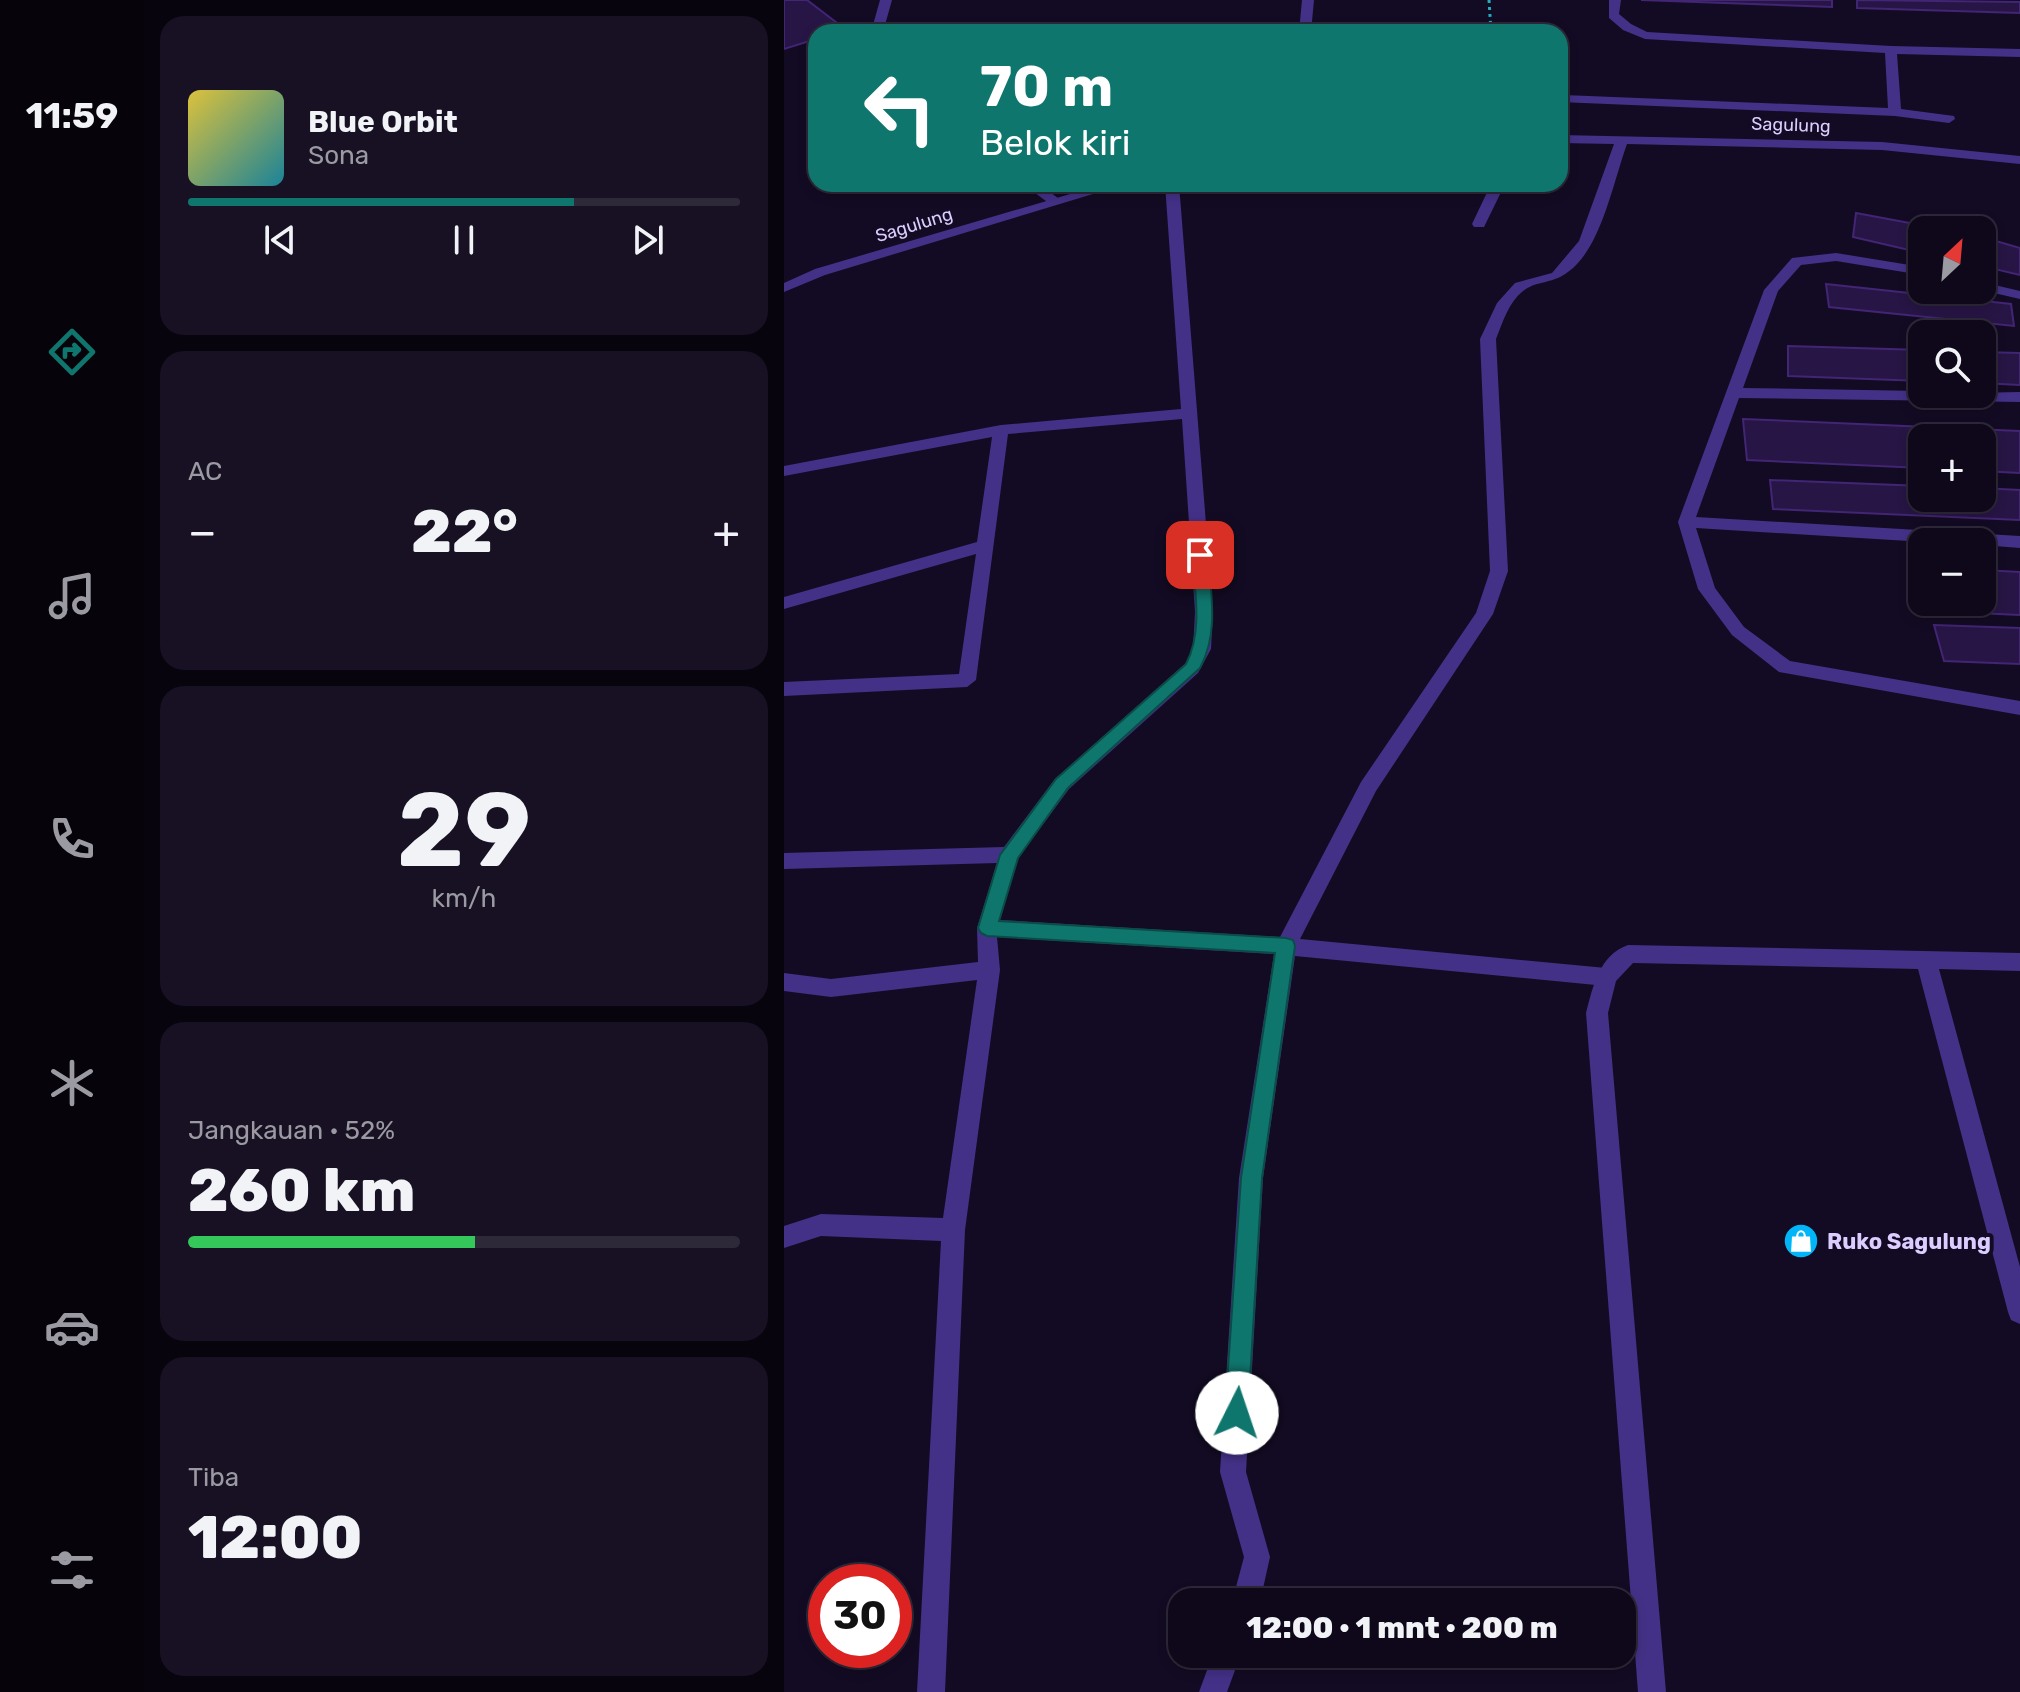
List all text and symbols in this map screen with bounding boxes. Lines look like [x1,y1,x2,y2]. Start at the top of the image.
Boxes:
text: 70 m [980,54,1113,120]
icon: left [848,56,952,160]
text: 11:59 [26,94,118,137]
text: Blue Orbit [308,104,458,140]
street label: Sagulung [1751,113,1831,137]
text: Belok kiri [980,121,1130,164]
text: Sona [308,140,369,171]
street label: Sagulung [873,203,955,247]
north arrow [1908,216,1996,304]
map controls [1908,216,1996,616]
icon: previous [258,218,302,262]
icon: pause [442,218,486,262]
icon: next [626,218,670,262]
button: search [1908,320,1996,408]
icon: directions [44,324,100,380]
button: + [1908,424,1996,512]
text: AC [188,456,222,487]
text: 22° [411,496,518,567]
text: − [188,506,217,558]
text: + [713,506,740,558]
pin [1166,521,1234,589]
button: − [1908,528,1996,616]
icon: arrive [1178,533,1222,577]
icon: music [44,568,100,624]
text: 29 [397,769,531,892]
icon: phone [44,811,100,867]
text: km/h [432,883,496,914]
icon: climate [44,1055,100,1111]
text: Jangkauan · 52% [188,1115,395,1146]
text: 260 km [188,1155,415,1226]
shop icon: Ruko Sagulung [1782,1222,1820,1260]
place label: Ruko Sagulung [1827,1228,1991,1255]
icon: car [44,1299,100,1355]
position arrow [1195,1371,1279,1455]
text: Tiba [188,1462,239,1493]
text: 12:00 [188,1502,363,1573]
icon: filters [44,1542,100,1598]
speed limit sign: 30 [808,1564,912,1668]
text: 12:00 · 1 mnt · 200 m [1246,1610,1558,1646]

